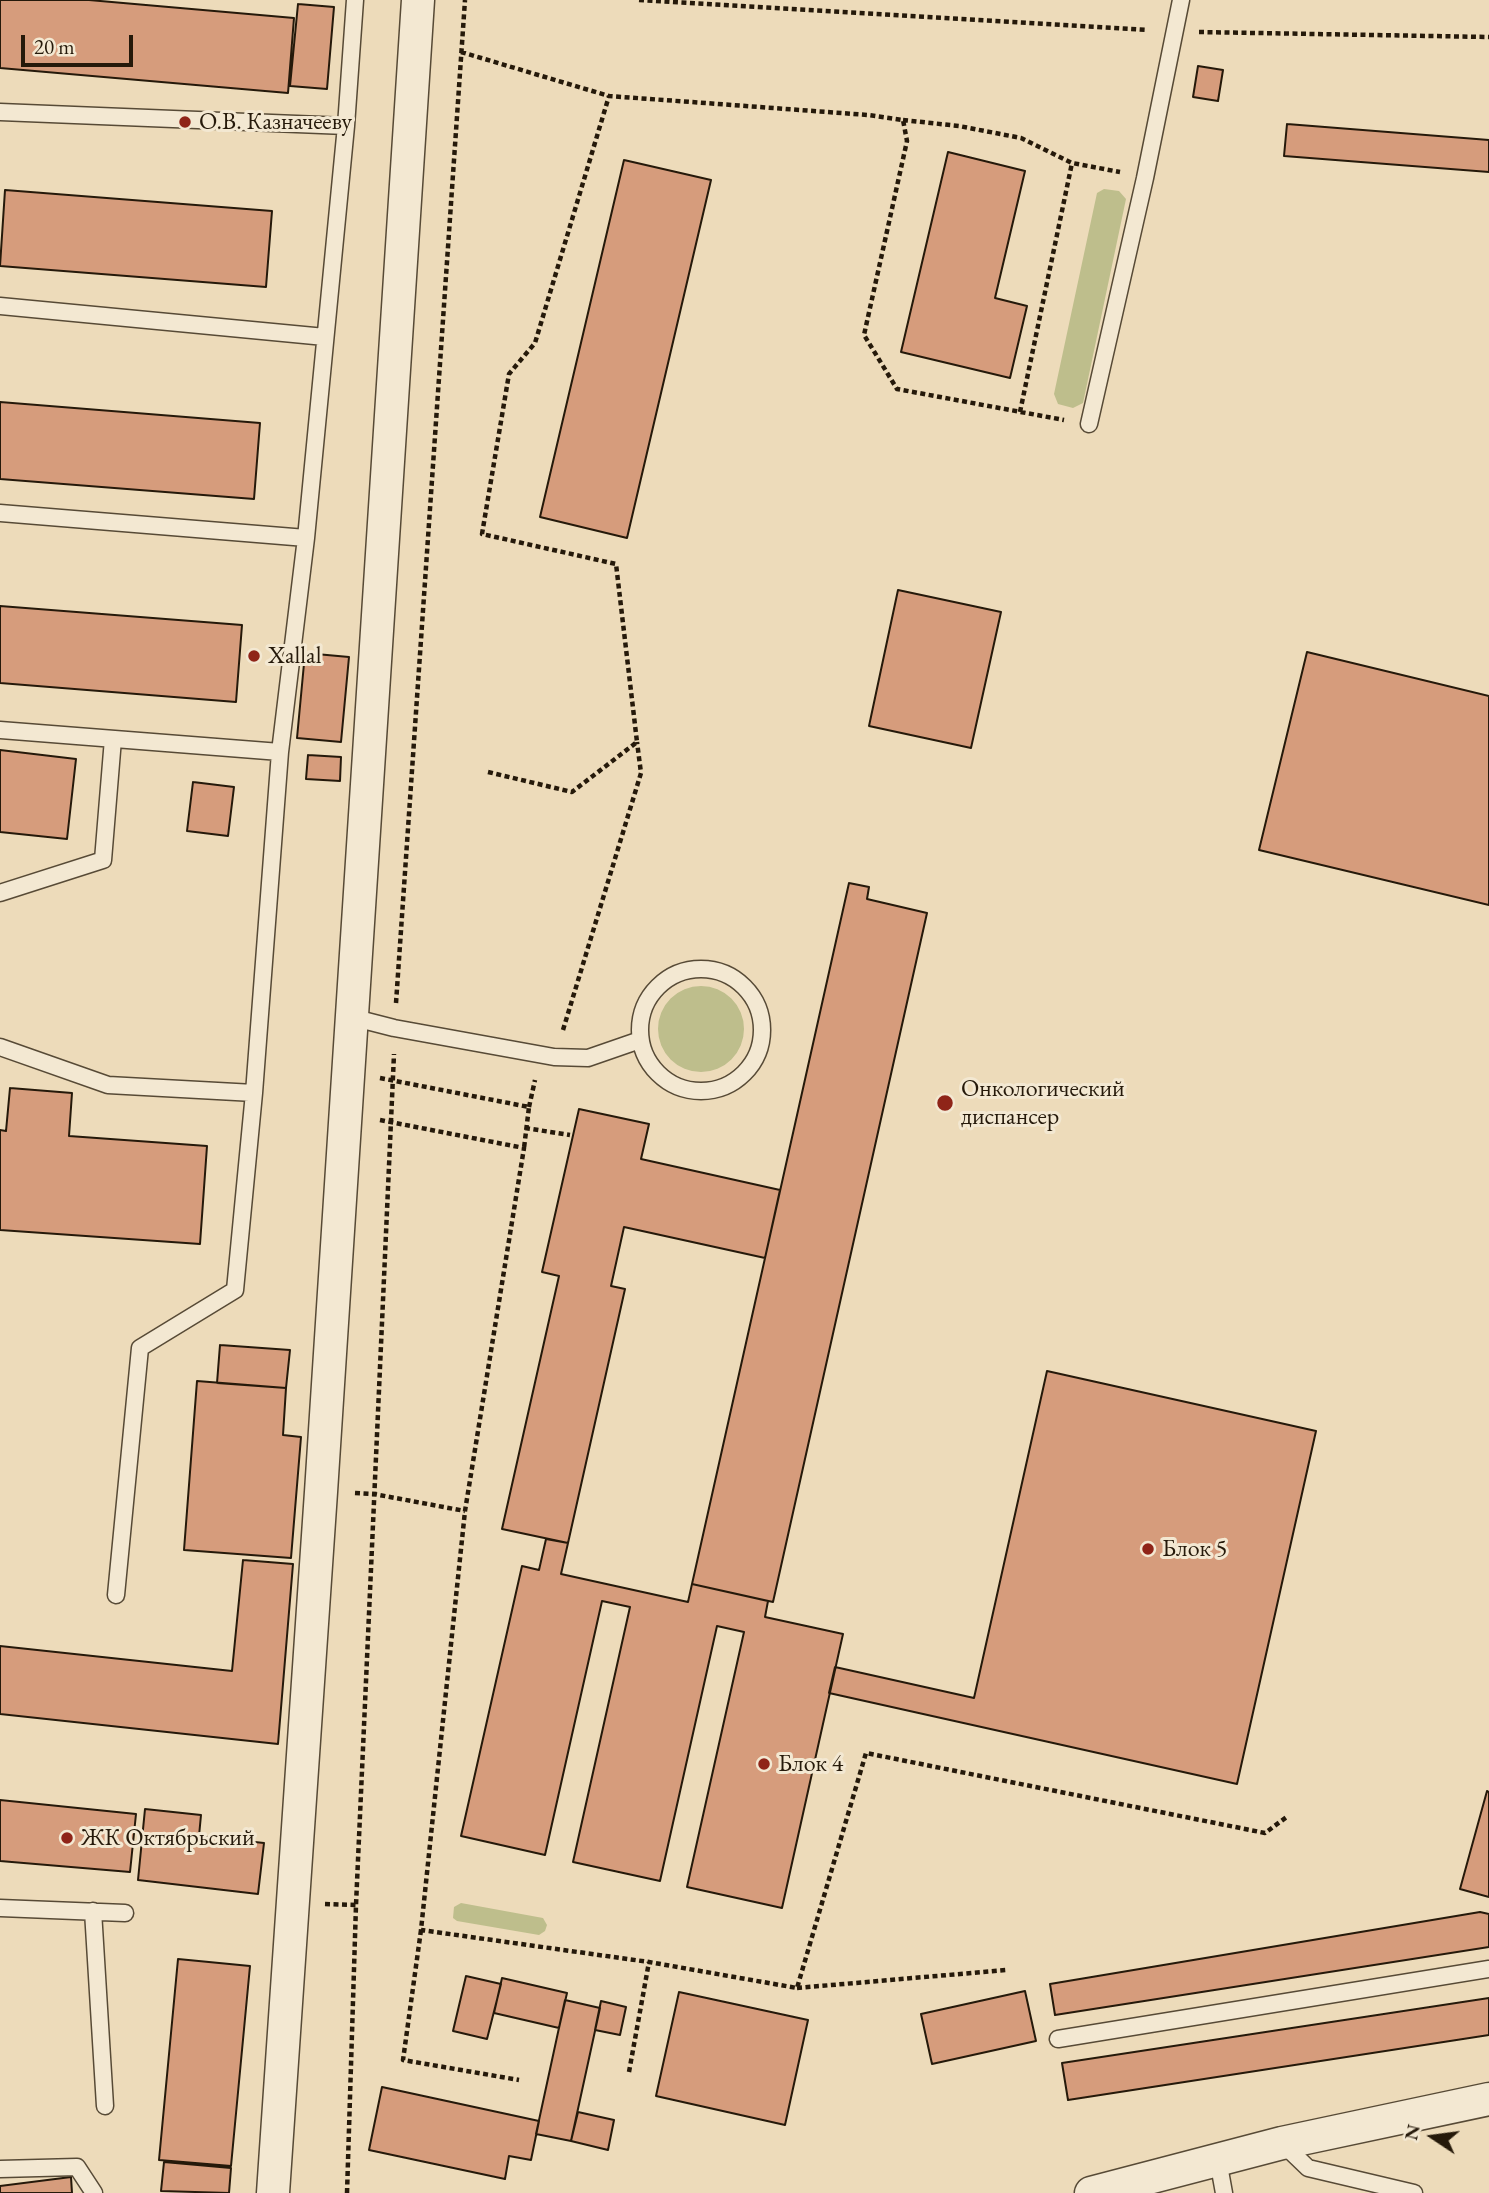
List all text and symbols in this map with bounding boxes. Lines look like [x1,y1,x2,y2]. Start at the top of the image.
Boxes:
scale bar [24,21,136,65]
text: 20 m [34,33,75,60]
place label: О.В. Казначееву [199,108,352,136]
marker: О.В. Казначееву [177,114,193,130]
place label: Xallal [268,642,321,670]
marker: Xallal [246,648,262,664]
place label: Онкологический диспансер [961,1075,1125,1131]
marker: Онкологический диспансер [935,1093,955,1113]
place label: Блок 5 [1162,1535,1227,1563]
marker: Блок 5 [1140,1541,1156,1557]
place label: Блок 4 [778,1750,843,1778]
marker: Блок 4 [756,1756,772,1772]
place label: ЖК Октябрьский [81,1824,255,1852]
marker: ЖК Октябрьский [59,1830,75,1846]
north arrow [1398,2102,1468,2172]
text: N [1398,2122,1426,2142]

